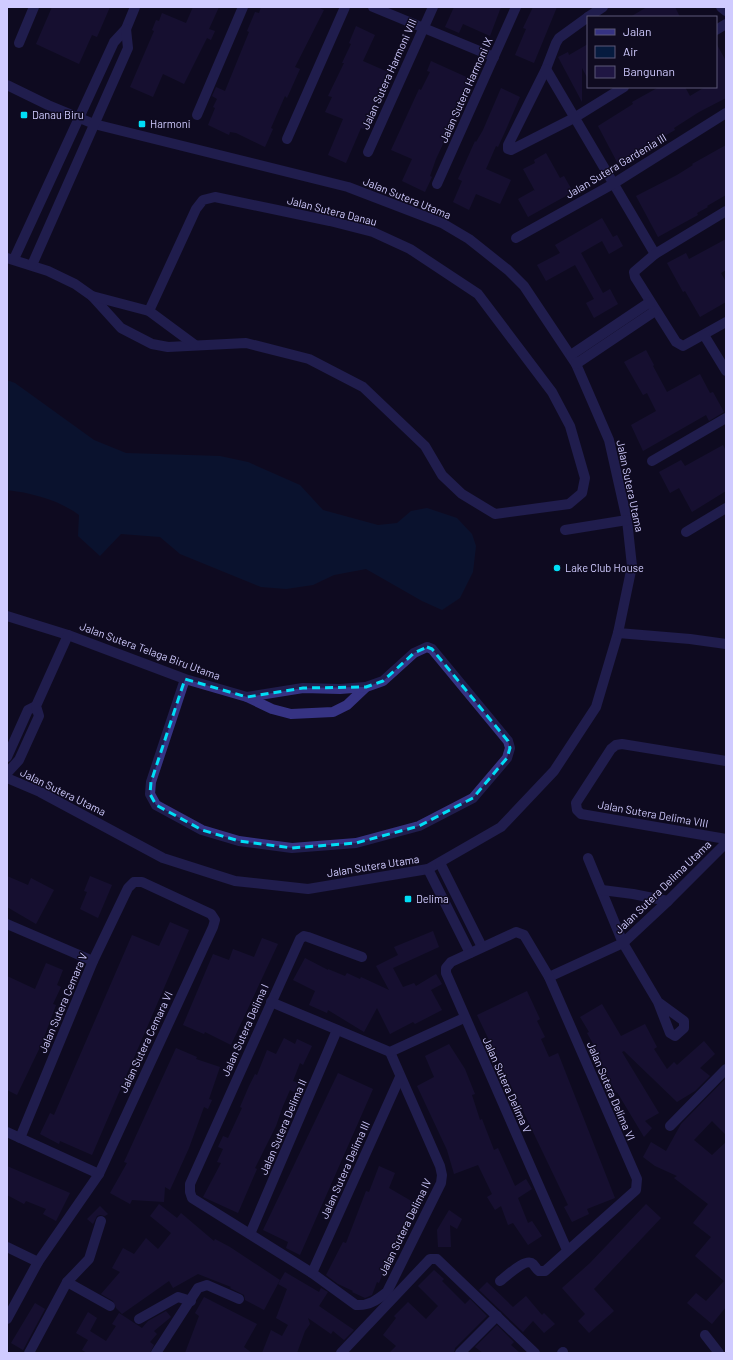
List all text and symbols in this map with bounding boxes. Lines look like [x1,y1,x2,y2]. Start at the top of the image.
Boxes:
street label: Jalan Sutera Harmoni VIII [358,16,419,131]
legend [587,16,717,88]
text: Jalan [623,24,651,38]
street label: Jalan Sutera Harmoni IX [436,35,495,145]
text: Air [623,44,638,58]
text: Bangunan [623,64,675,78]
place label: Danau Biru [32,108,84,121]
marker: Danau Biru [19,110,29,120]
place label: Harmoni [150,117,191,130]
marker: Harmoni [137,119,147,129]
street label: Jalan Sutera Gardenia III [563,130,668,201]
street label: Jalan Sutera Utama [361,174,453,221]
street label: Jalan Sutera Danau [286,193,378,228]
street label: Jalan Sutera Utama [614,439,647,533]
place label: Lake Club House [565,561,644,574]
marker: Lake Club House [552,563,562,573]
street label: Jalan Sutera Telaga Biru Utama [78,619,222,682]
street label: Jalan Sutera Utama [18,765,108,818]
street label: Jalan Sutera Delima VIII [597,797,709,830]
street label: Jalan Sutera Delima Utama [612,837,713,936]
street label: Jalan Sutera Utama [326,852,420,879]
place label: Delima [416,892,449,905]
marker: Delima [403,894,413,904]
street label: Jalan Sutera Cemara V [36,950,90,1055]
street label: Jalan Sutera Delima I [218,982,271,1078]
street label: Jalan Sutera Cemara VI [116,989,175,1095]
street label: Jalan Sutera Delima V [480,1035,535,1135]
street label: Jalan Sutera Delima VI [585,1039,638,1142]
street label: Jalan Sutera Delima II [256,1077,309,1177]
street label: Jalan Sutera Delima III [317,1119,372,1221]
street label: Jalan Sutera Delima IV [375,1176,434,1277]

